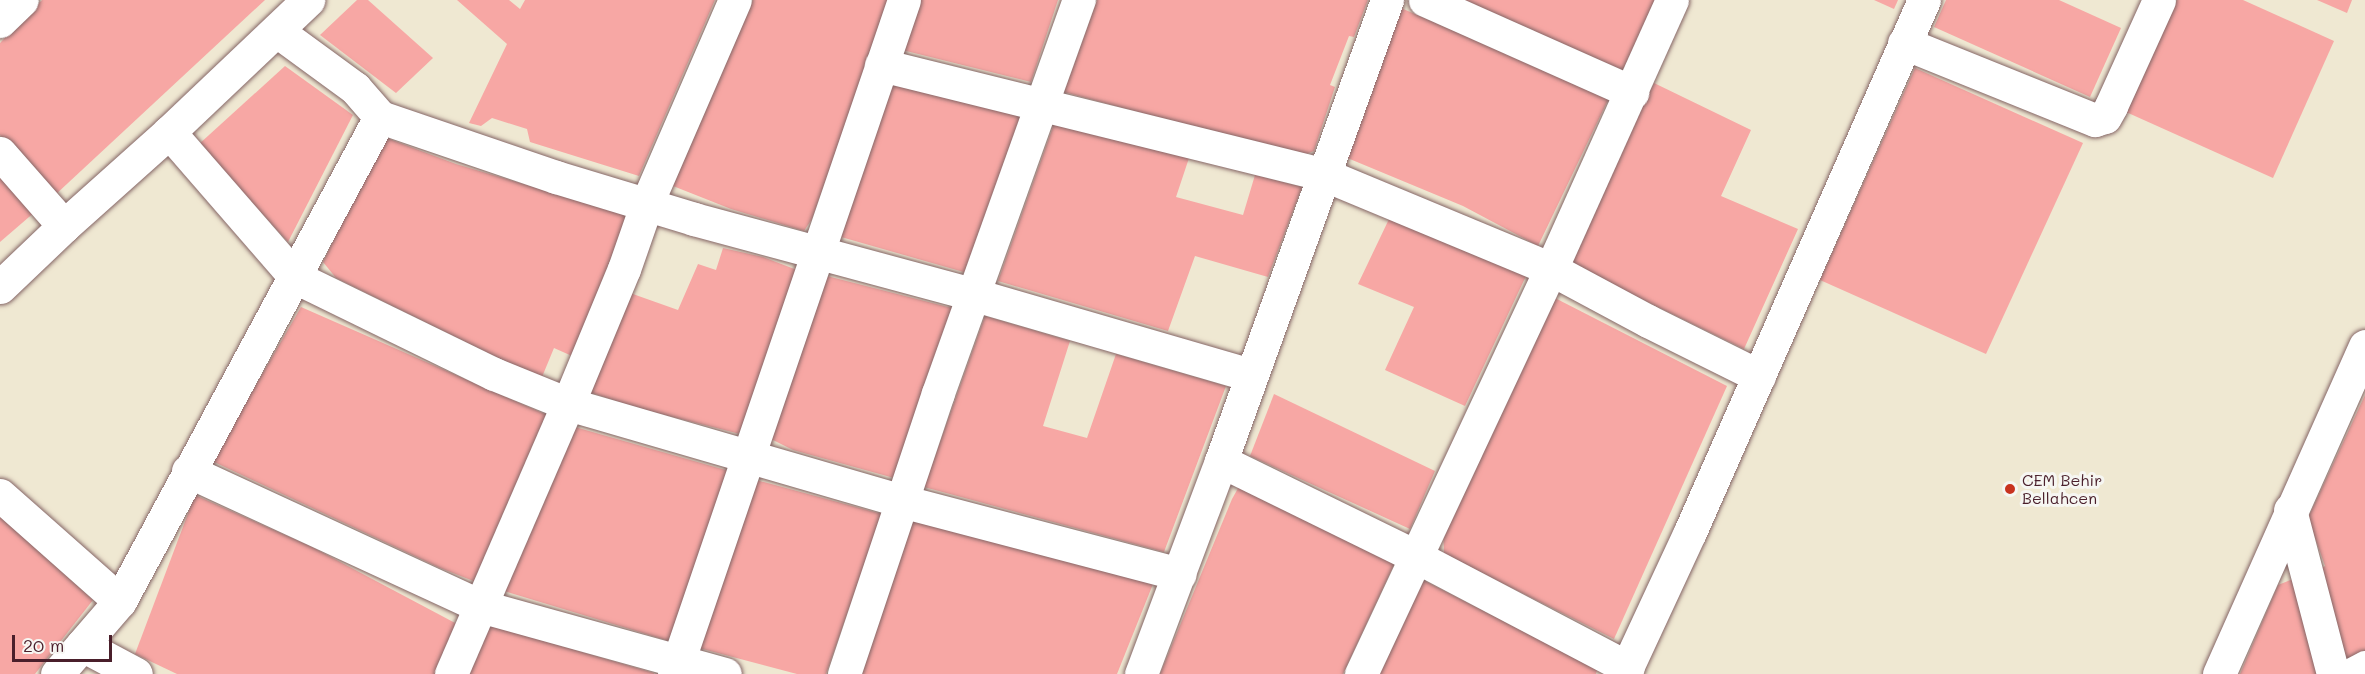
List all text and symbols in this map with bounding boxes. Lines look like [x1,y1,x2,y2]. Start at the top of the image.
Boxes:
place label: CEM Behir Bellahcen [2022,470,2102,508]
marker: CEM Behir Bellahcen [2003,482,2017,496]
scale bar [15,623,116,661]
text: 20 m [23,633,64,657]

